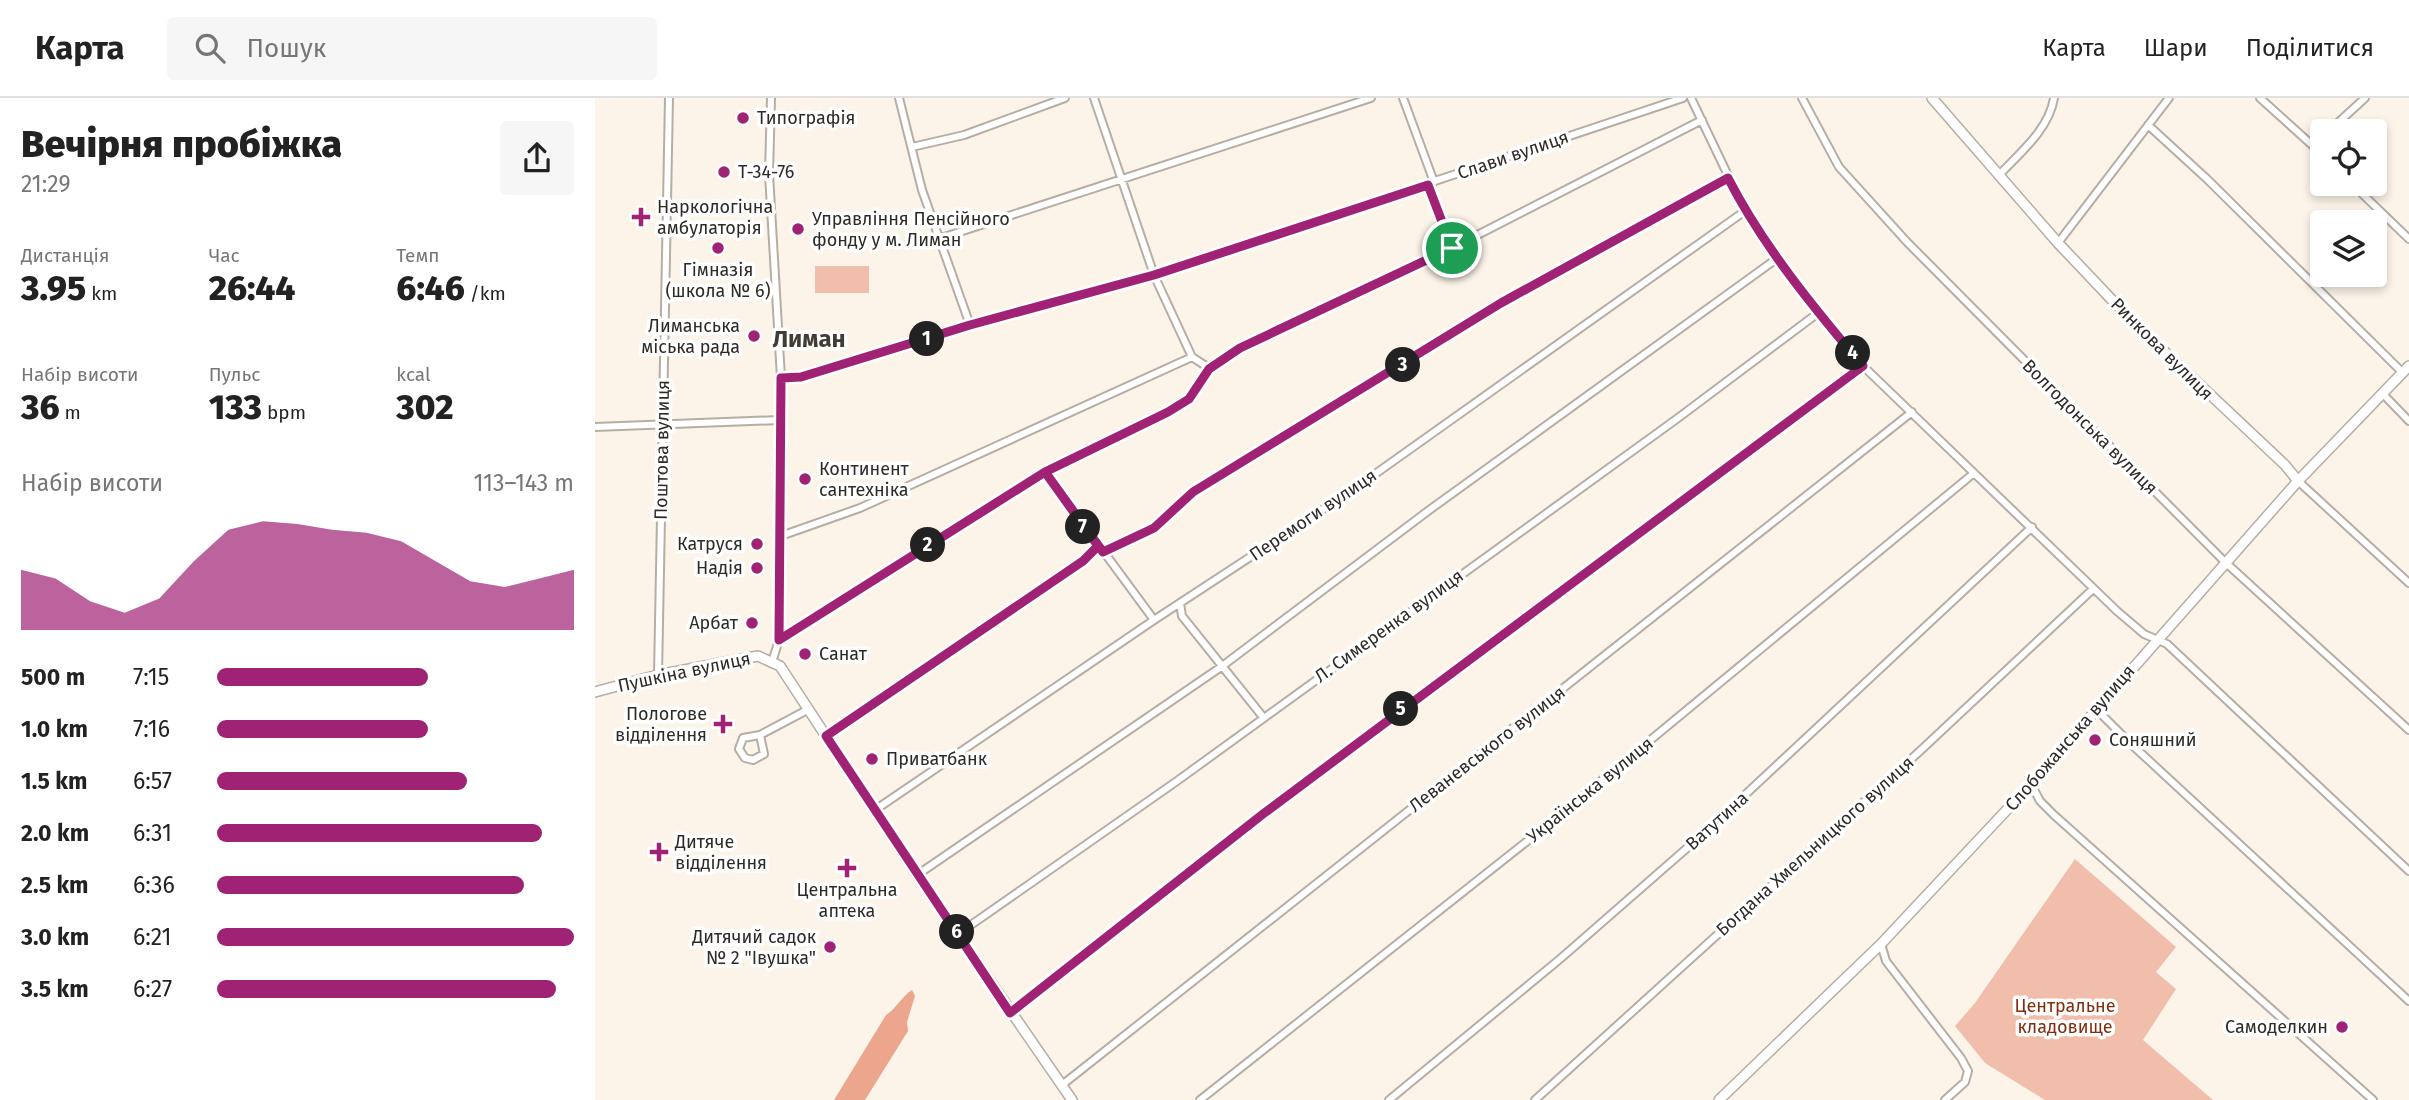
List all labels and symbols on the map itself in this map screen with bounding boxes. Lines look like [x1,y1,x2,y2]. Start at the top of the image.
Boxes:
place label: Типографія [757,107,855,129]
marker: Типографія [735,110,751,126]
street label: Слави вулиця [1455,126,1571,184]
place label: Т-34-76 [738,161,794,183]
marker: Т-34-76 [716,164,732,180]
place label: Наркологічна амбулаторія [657,196,773,239]
marker: Наркологічна амбулаторія [631,207,651,227]
place label: Управління Пенсійного фонду у м. Лиман [812,208,1010,251]
pin [1422,218,1482,278]
marker: Управління Пенсійного фонду у м. Лиман [790,221,806,237]
marker: Гімназія (школа № 6) [710,240,726,256]
place label: Гімназія (школа № 6) [666,259,771,302]
street label: Ринкова вулиця [2106,293,2218,405]
place label: Лиманська міська рада [641,315,740,358]
pin: 1 [909,322,945,356]
district label: Лиман [772,325,846,353]
marker: Лиманська міська рада [746,328,762,344]
pin: 4 [1835,336,1871,370]
pin: 3 [1385,348,1421,382]
street label: Волгодонська вулиця [2018,355,2162,499]
street label: Поштова вулиця [650,380,674,520]
place label: Континент сантехніка [819,458,910,501]
street label: Перемоги вулиця [1245,464,1381,566]
marker: Континент сантехніка [797,471,813,487]
pin: 7 [1065,510,1100,544]
pin: 2 [911,528,945,562]
place label: Катруся [677,533,743,555]
marker: Катруся [749,536,765,552]
place label: Надiя [696,557,743,579]
marker: Надiя [749,560,765,576]
street label: Л. Симеренка вулиця [1310,565,1468,687]
place label: Арбат [689,612,739,634]
marker: Арбат [744,615,760,631]
place label: Санат [819,643,868,665]
marker: Санат [797,646,813,662]
street label: Пушкіна вулиця [616,647,752,697]
street label: Слобожанська вулиця [2000,660,2140,816]
street label: Леваневського вулиця [1404,681,1570,817]
pin: 5 [1383,692,1419,726]
place label: Пологове відділення [615,703,707,746]
marker: Пологове відділення [713,714,733,734]
place label: Соняшний [2109,729,2196,751]
street label: Українська вулиця [1522,732,1658,848]
marker: Соняшний [2087,732,2103,748]
place label: Приватбанк [886,748,988,770]
marker: Приватбанк [864,751,880,767]
street label: Богдана Хмельницкого вулиця [1712,751,1918,941]
street label: Ватутина [1681,787,1753,855]
place label: Дитяче відділення [674,831,767,874]
marker: Дитяче відділення [649,842,669,862]
marker: Центральна аптека [839,860,855,876]
place label: Центральна аптека [797,879,898,922]
pin: 6 [939,914,975,950]
place label: Дитячий садок № 2 "Івушка" [691,926,817,969]
marker: Дитячий садок № 2 "Івушка" [822,939,838,955]
park label: Центральне кладовище [2014,995,2116,1038]
place label: Самоделкин [2225,1016,2328,1038]
marker: Самоделкин [2334,1019,2350,1035]

